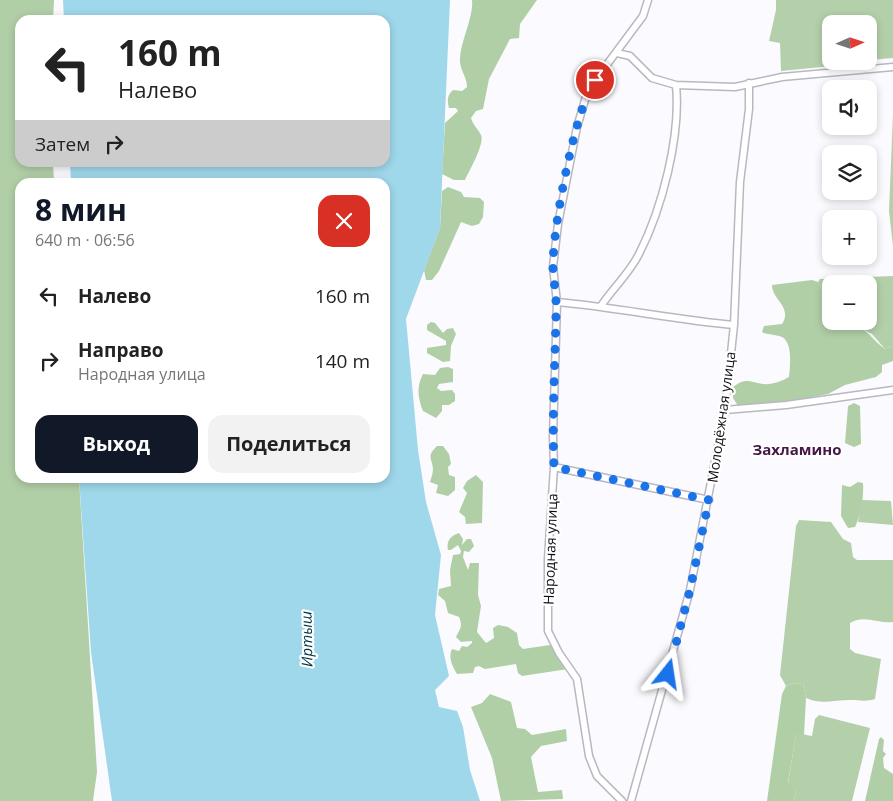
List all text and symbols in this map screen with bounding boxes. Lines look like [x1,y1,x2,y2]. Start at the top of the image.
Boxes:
north arrow [822,15,878,70]
map controls [822,15,877,330]
text: 160 m [118,29,222,76]
icon: left [35,35,100,100]
pin [574,59,616,101]
icon: arrive [581,66,609,94]
text: Налево [118,74,197,104]
button: sound [822,80,877,135]
icon: right [100,130,128,158]
text: Затем [35,131,90,157]
button: layers [822,145,877,200]
text: 8 мин [35,189,127,230]
button: close [318,195,370,247]
button: + [822,210,877,265]
text: 640 m · 06:56 [35,229,135,251]
button: − [822,275,877,330]
icon: left [35,282,63,310]
text: Налево [78,283,151,309]
text: 160 m [315,283,370,309]
text: Направо [78,337,164,363]
icon: right [35,347,63,375]
text: 140 m [315,348,370,374]
street label: Молодёжная улица [702,350,740,484]
text: Народная улица [78,363,206,385]
button: Выход [35,415,198,473]
button: Поделиться [208,415,370,473]
district label: Захламино [753,439,841,459]
street label: Народная улица [539,493,561,605]
water label: Иртыш [296,611,316,667]
position arrow [641,647,693,699]

